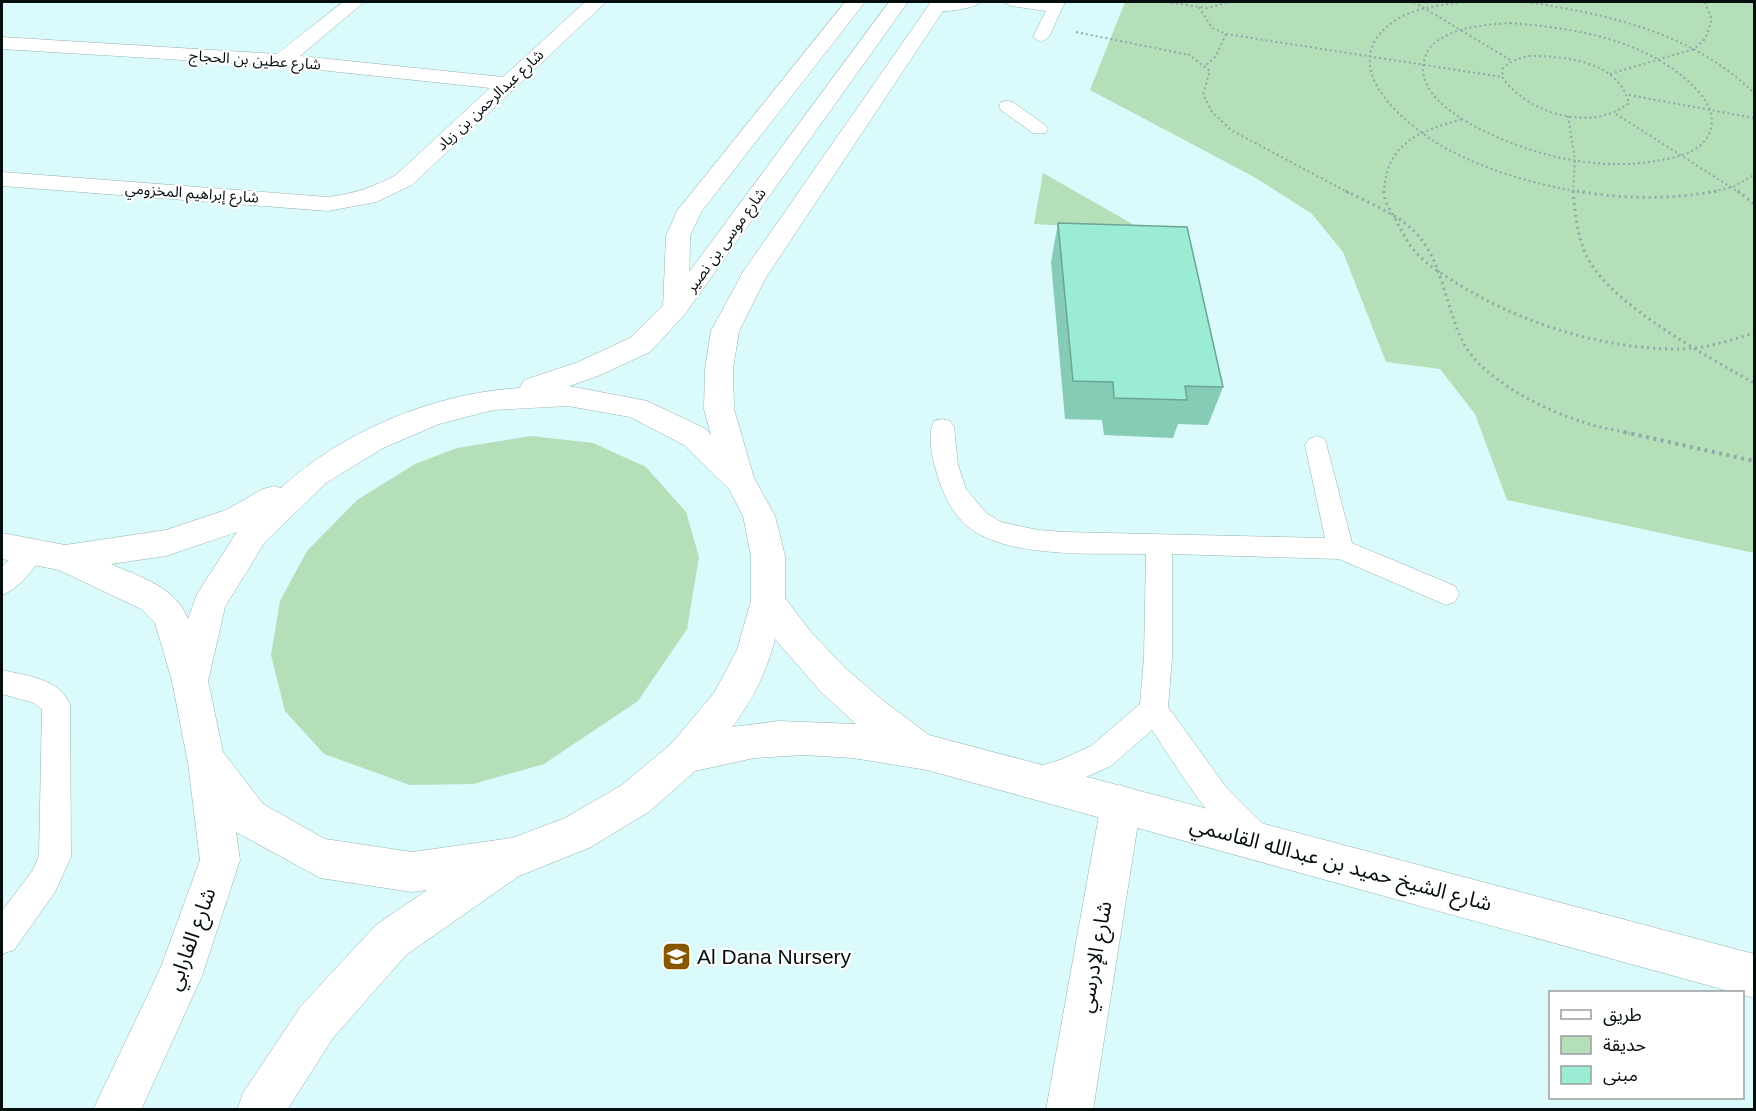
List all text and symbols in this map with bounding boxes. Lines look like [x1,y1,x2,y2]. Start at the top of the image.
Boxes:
street label: شارع عطين بن الحجاج [188,46,322,77]
street label: شارع عبدالرحمن بن زياد [433,46,549,156]
street label: شارع إبراهيم المخزومي [124,179,260,210]
street label: شارع موسى بن نصير [682,184,772,298]
street label: شارع الشيخ حميد بن عبدالله القاسمي [1187,812,1494,920]
street label: شارع الفارابي [161,885,224,995]
street label: شارع الإدرسي [1073,899,1120,1015]
school or university icon: Al Dana Nursery [660,941,692,973]
place label: Al Dana Nursery [697,945,852,968]
legend [1549,991,1744,1099]
text: طريق [1603,1005,1642,1026]
text: حديقة [1603,1035,1646,1055]
text: مبنى [1603,1065,1638,1086]

